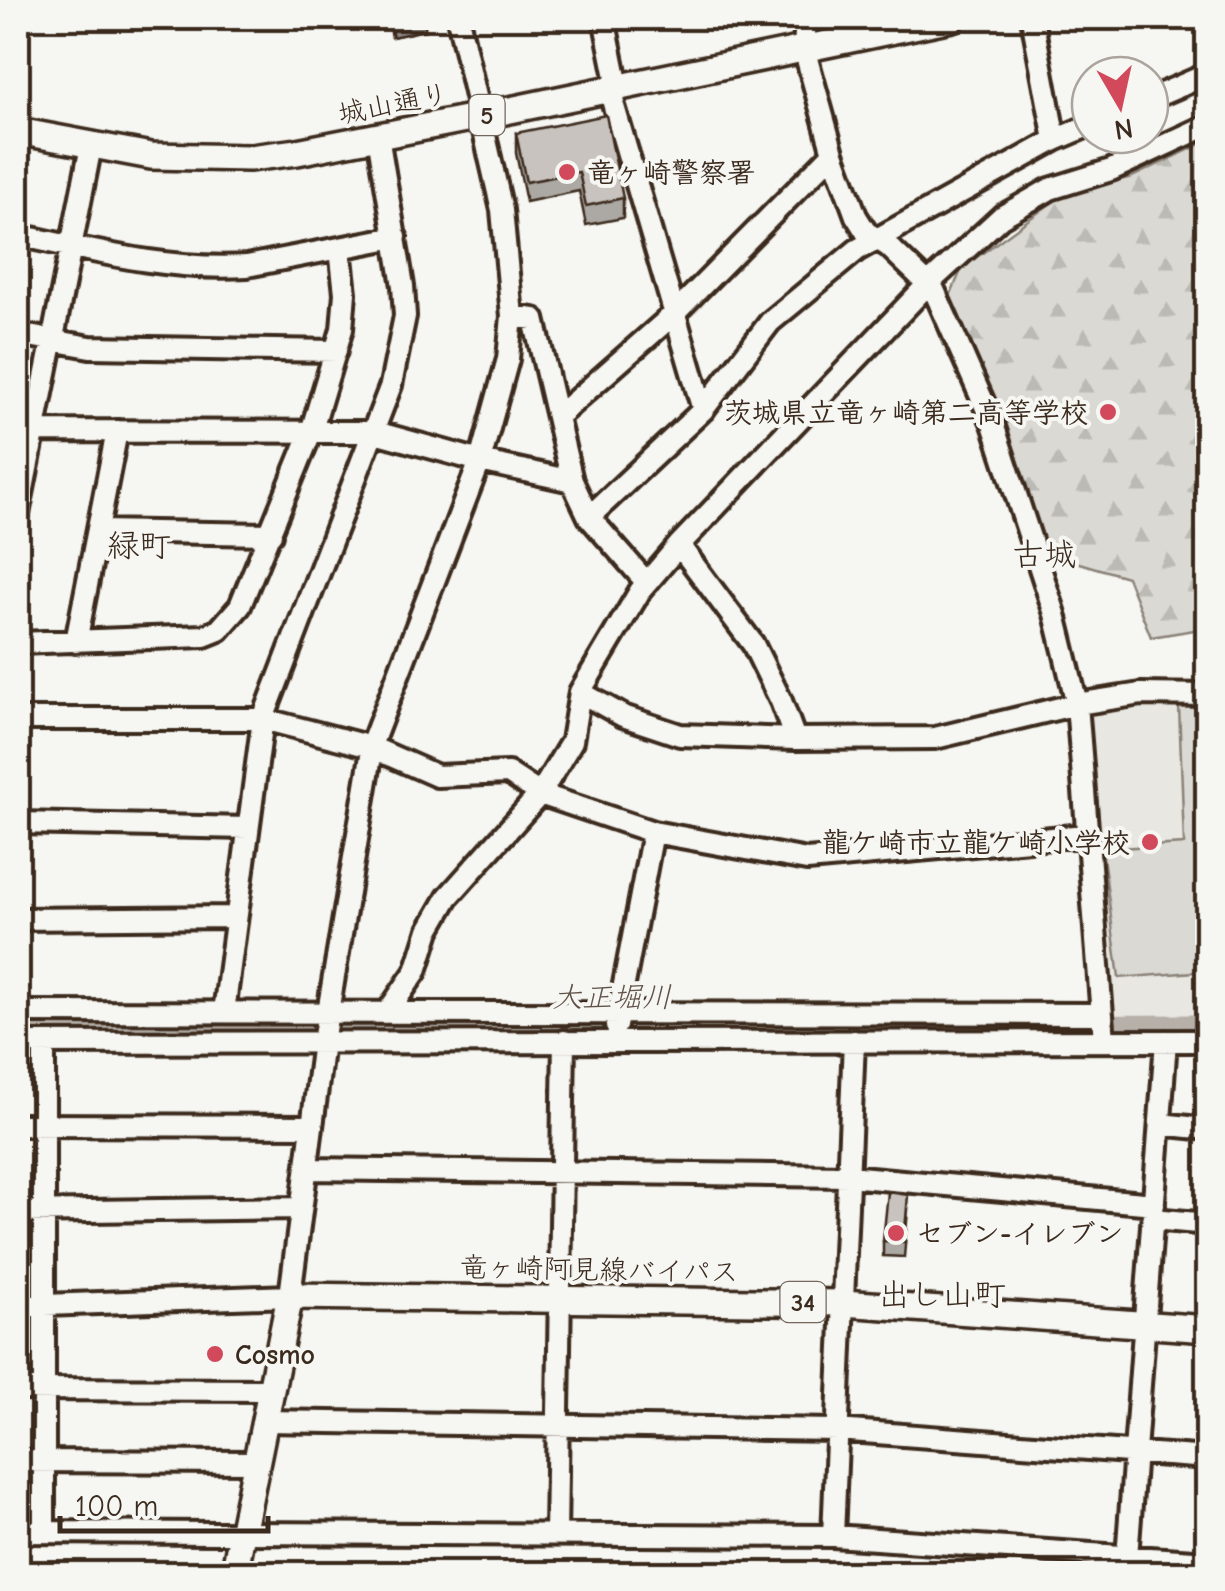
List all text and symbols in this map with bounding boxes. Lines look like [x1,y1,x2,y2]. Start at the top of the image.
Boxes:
north arrow [1070,55,1170,155]
street label: 城山通り [335,78,451,130]
road number: 5 [470,95,504,135]
text: N [1112,111,1135,146]
place label: 竜ヶ崎警察署 [587,157,755,189]
marker: 竜ヶ崎警察署 [556,161,578,183]
place label: 茨城県立竜ヶ崎第二高等学校 [724,397,1088,429]
marker: 茨城県立竜ヶ崎第二高等学校 [1097,401,1119,423]
district label: 緑町 [107,527,171,564]
district label: 古城 [1012,536,1076,573]
place label: 龍ケ崎市立龍ケ崎小学校 [822,827,1130,859]
marker: 龍ケ崎市立龍ケ崎小学校 [1139,831,1161,853]
water label: 大正堀川 [552,980,672,1015]
place label: セブン-イレブン [916,1218,1123,1250]
marker: セブン-イレブン [885,1222,907,1244]
street label: 竜ヶ崎阿見線バイパス [459,1252,739,1288]
district label: 出し山町 [878,1276,1006,1313]
road number: 34 [780,1282,826,1322]
place label: Cosmo [235,1339,315,1371]
marker: Cosmo [204,1343,226,1365]
scale bar [60,1471,268,1533]
text: 100 m [75,1489,158,1524]

